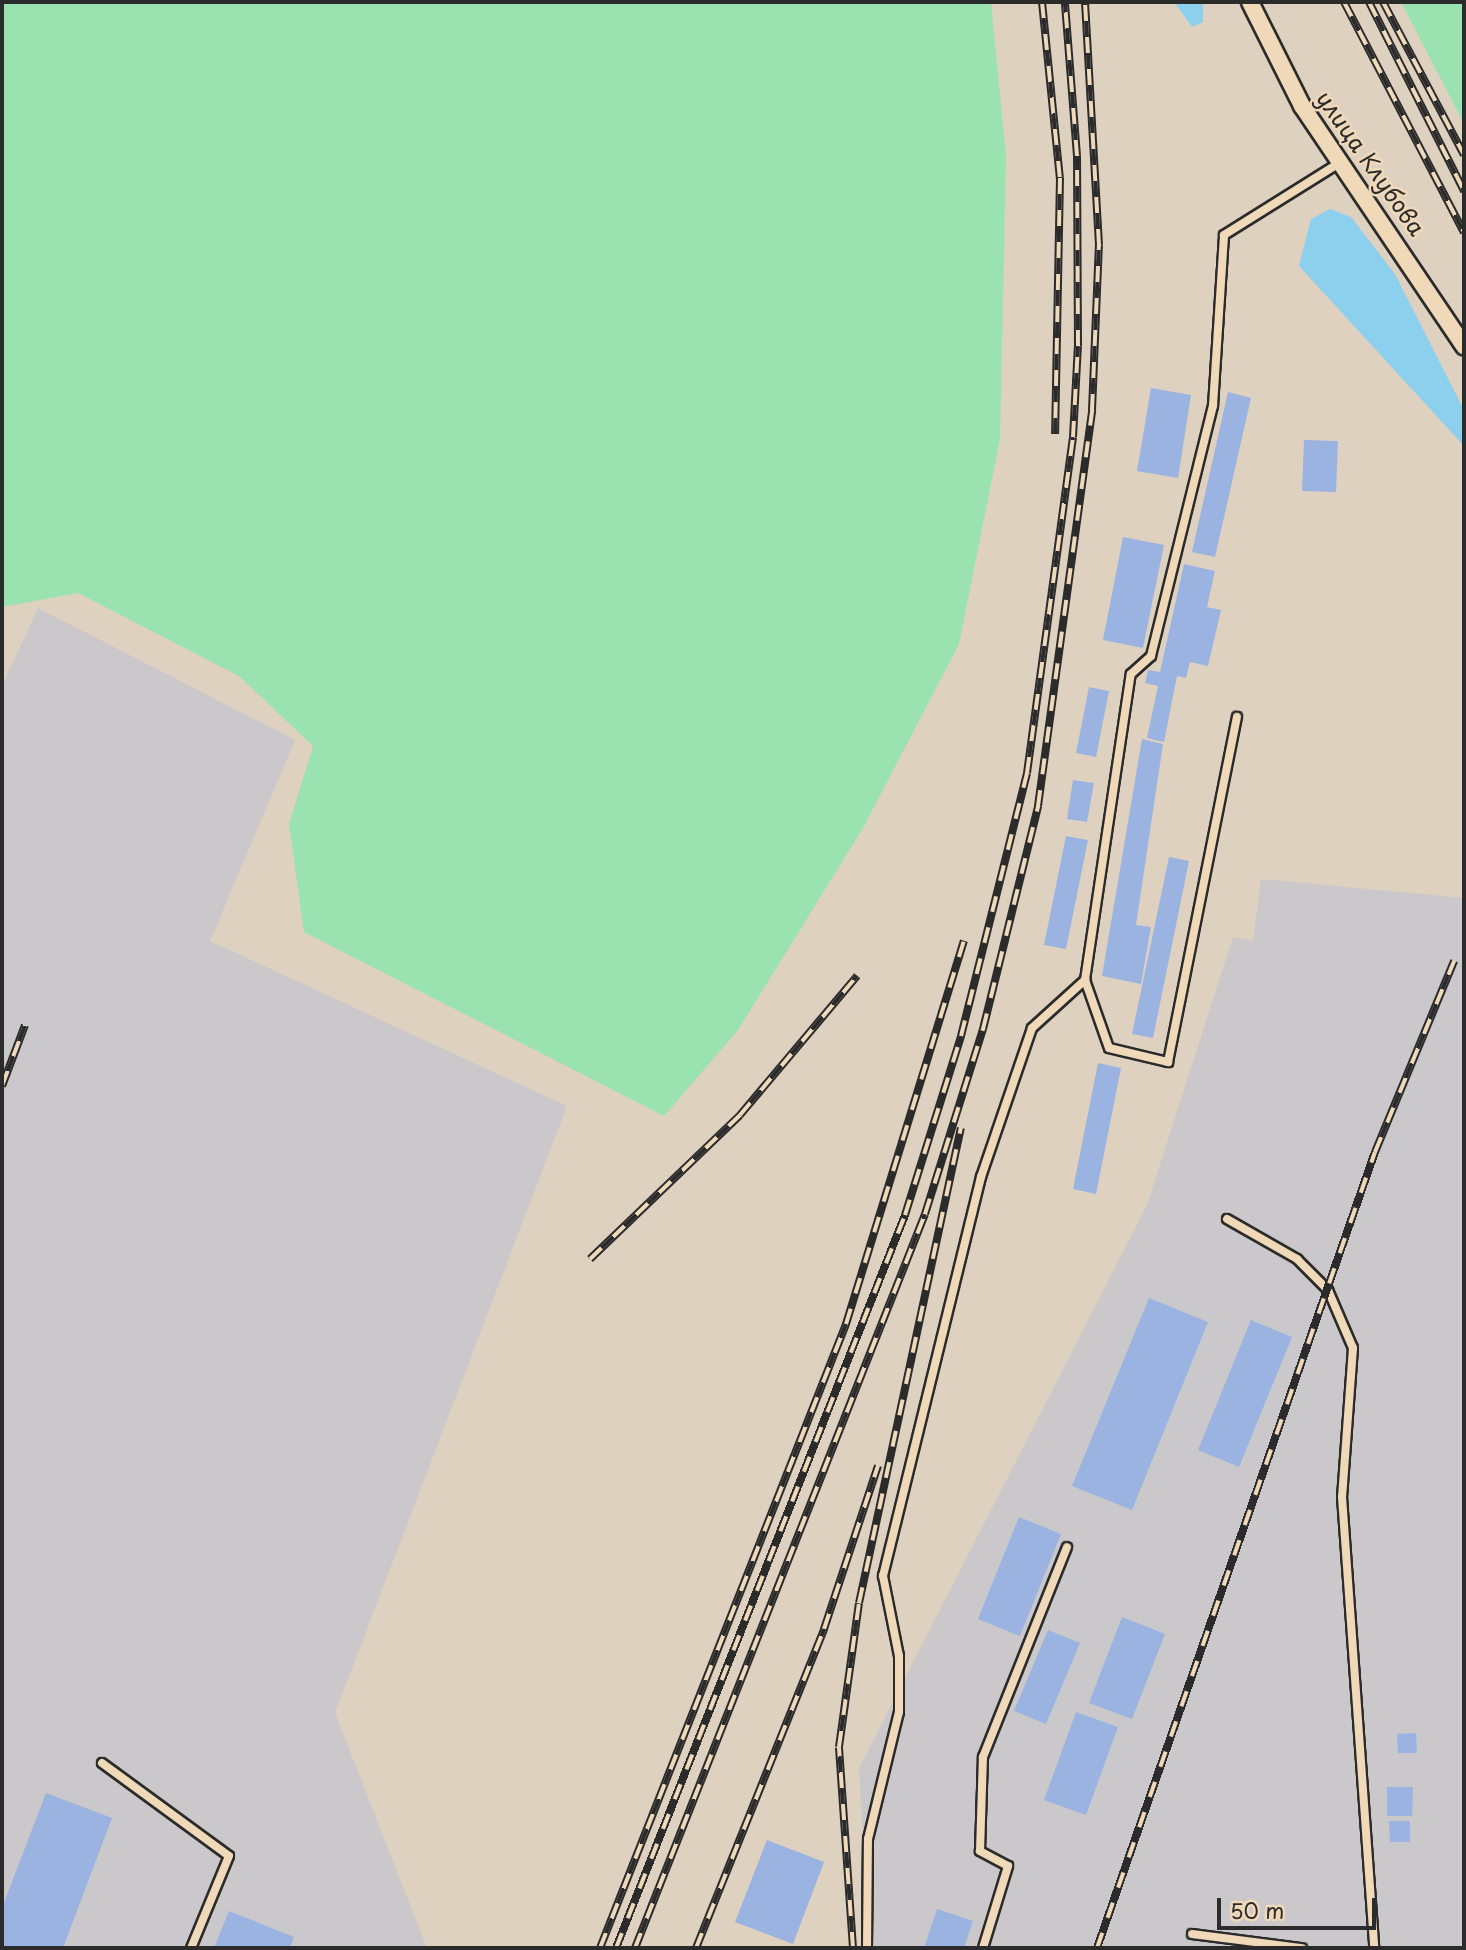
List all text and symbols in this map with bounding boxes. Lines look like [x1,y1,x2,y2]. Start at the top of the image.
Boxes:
street label: улица Клубова [1310,85,1432,241]
scale bar [1221,1884,1380,1928]
text: 50 m [1230,1894,1284,1926]

